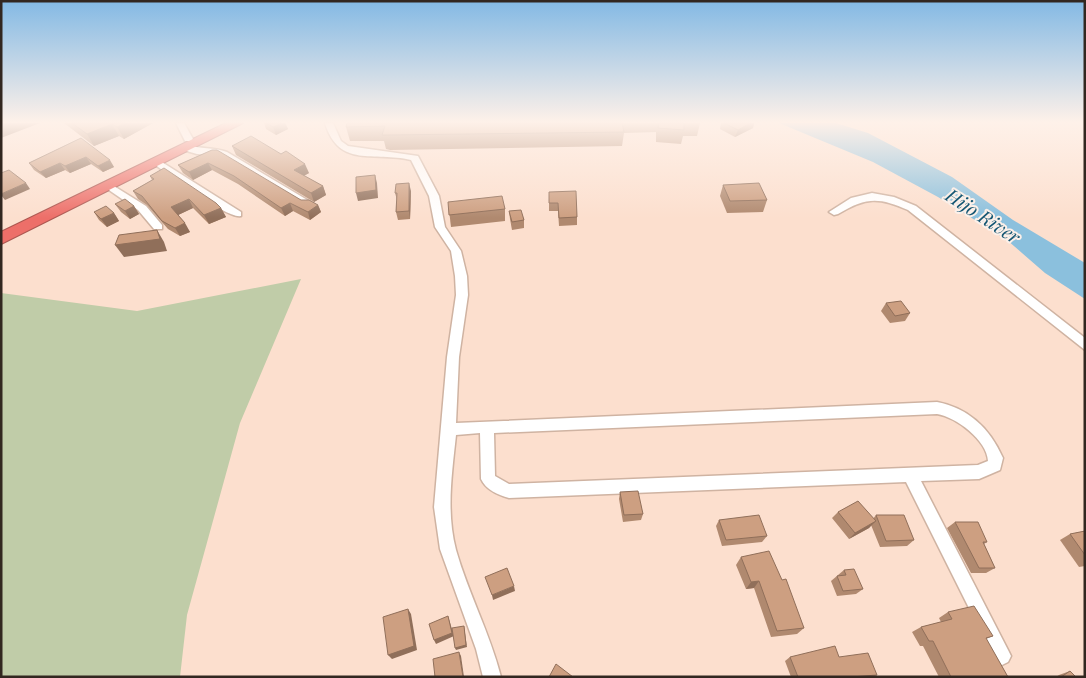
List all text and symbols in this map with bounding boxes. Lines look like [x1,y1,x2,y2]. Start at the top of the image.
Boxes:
water label: Hijo River [940,181,1027,249]

